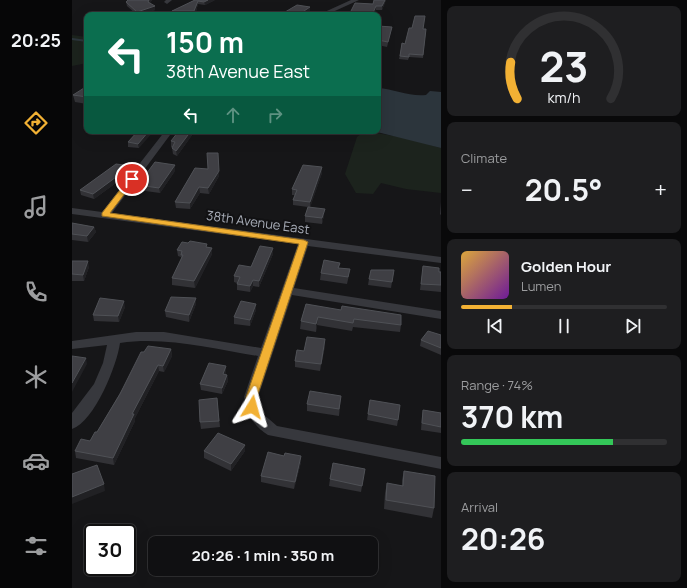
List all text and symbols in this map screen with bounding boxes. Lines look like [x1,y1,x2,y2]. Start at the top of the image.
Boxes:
text: 150 m [166,23,244,61]
text: 20:25 [11,28,61,52]
icon: left [100,28,152,80]
text: 23 [540,38,588,94]
text: 38th Avenue East [166,59,310,83]
text: km/h [547,88,581,107]
icon: left [180,104,202,126]
icon: ahead [222,104,244,126]
icon: right [264,104,286,126]
icon: directions [22,109,50,137]
text: Climate [461,149,507,167]
pin [115,162,149,196]
icon: arrive [121,168,143,190]
text: 20.5° [525,169,603,210]
text: − [461,175,473,205]
text: + [654,175,667,205]
icon: music [22,193,50,221]
street label: 38th Avenue East [205,206,311,238]
text: Golden Hour [521,256,611,277]
text: Lumen [521,277,561,295]
icon: phone [22,278,50,306]
icon: previous [484,315,506,337]
icon: pause [553,315,575,337]
icon: next [622,315,644,337]
icon: climate [22,363,50,391]
text: Range · 74% [461,376,533,394]
position arrow [231,386,273,428]
text: 370 km [461,396,563,437]
icon: car [22,447,50,475]
text: Arrival [461,498,498,516]
text: 20:26 [461,518,545,559]
speed limit sign: 30 [84,524,136,576]
icon: filters [22,532,50,560]
text: 20:26 · 1 min · 350 m [192,545,334,566]

